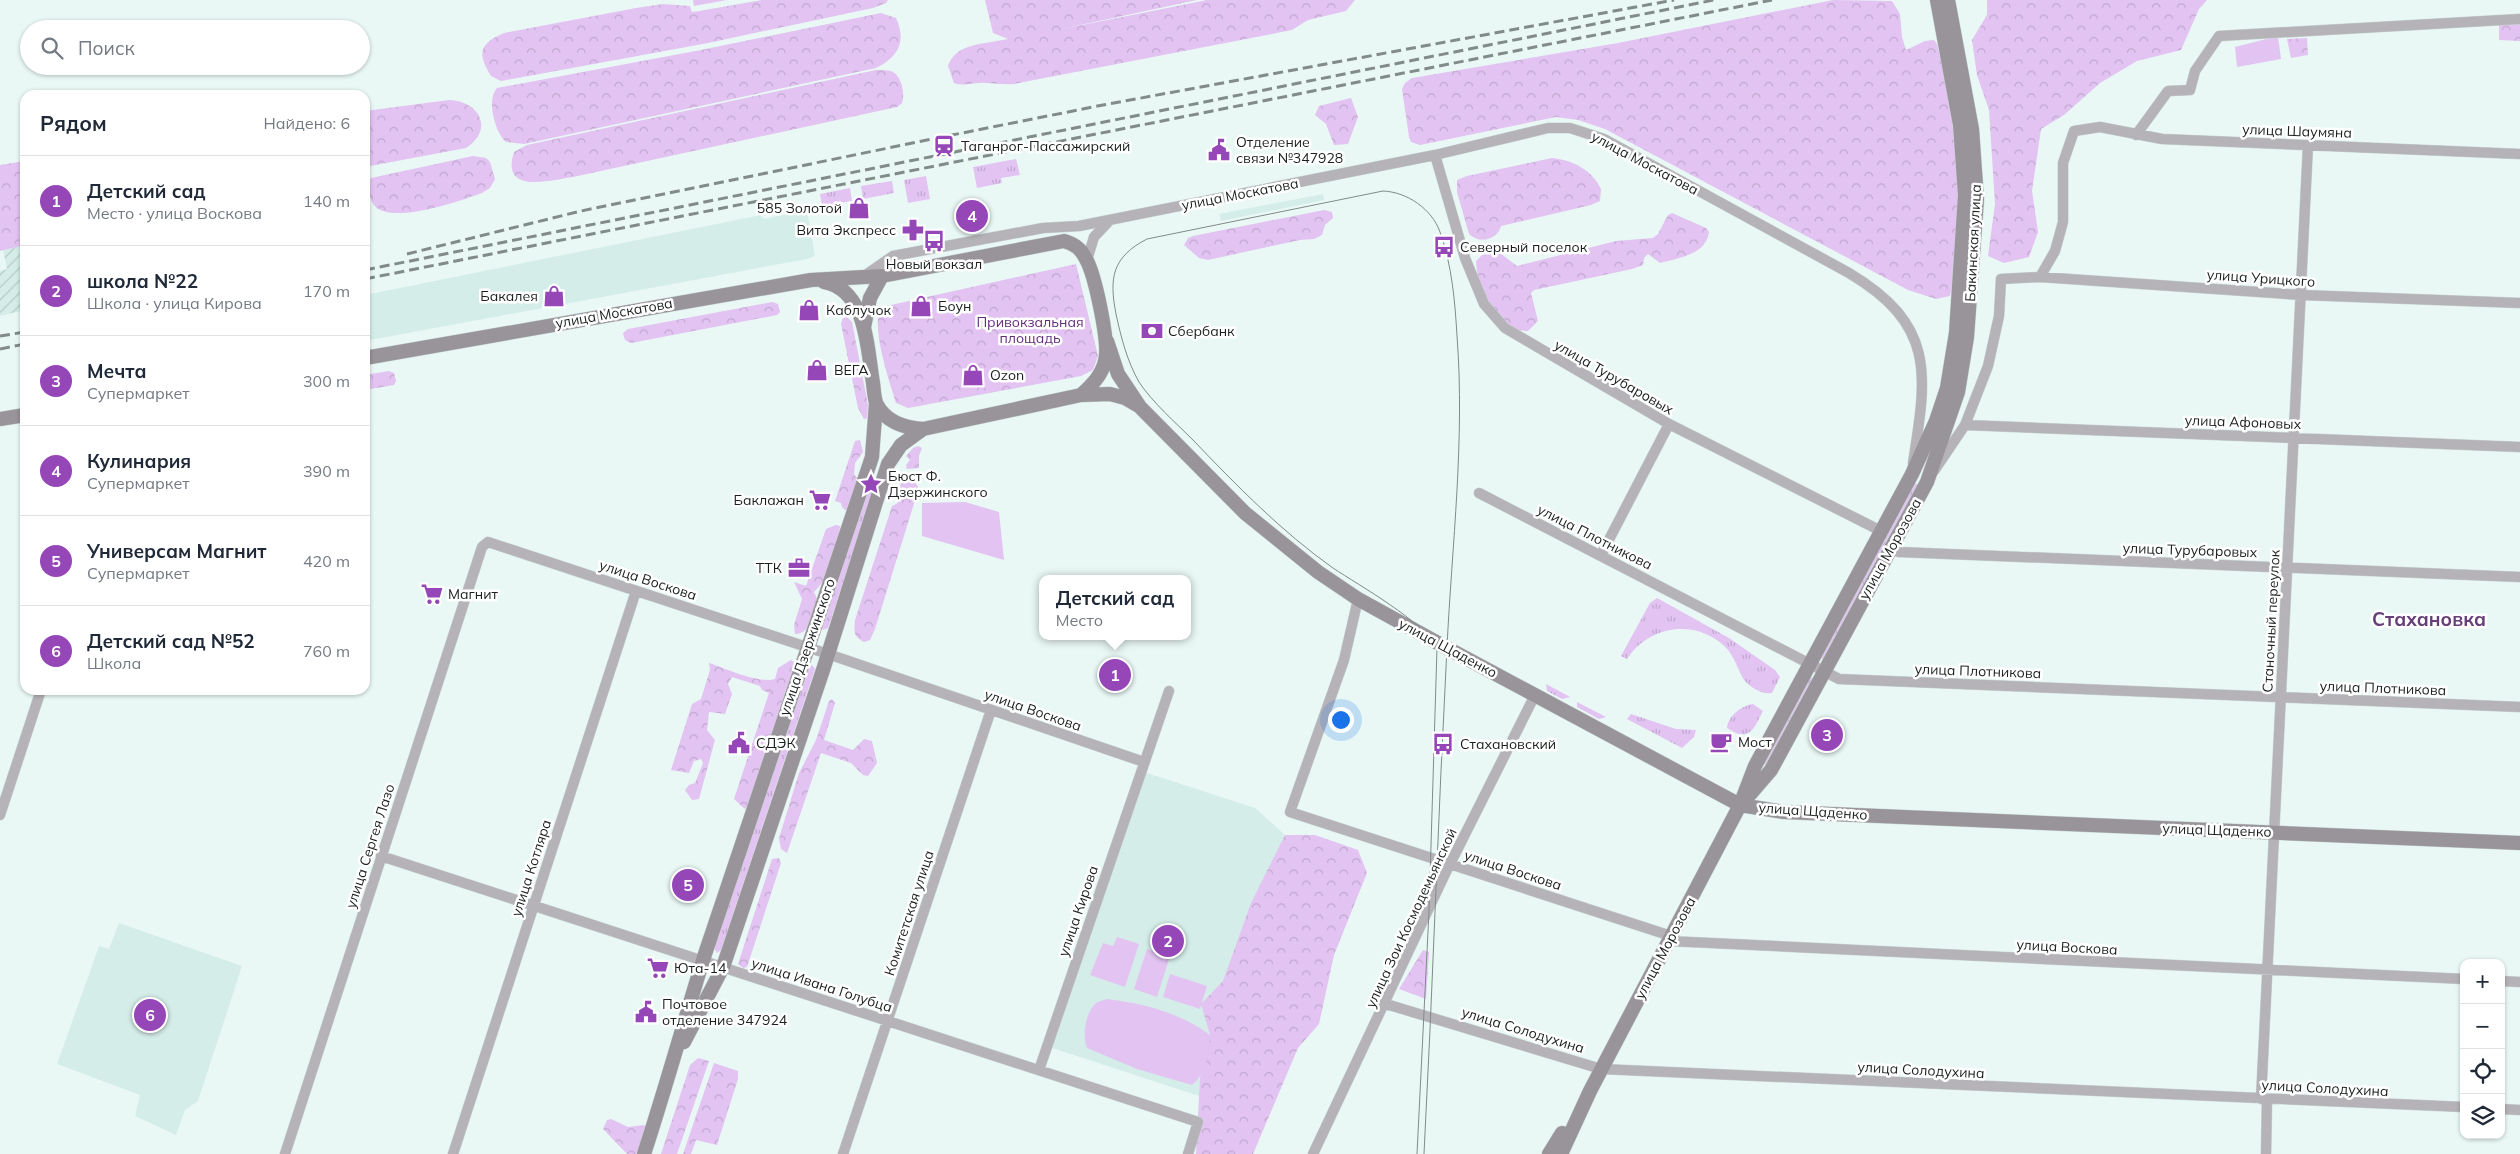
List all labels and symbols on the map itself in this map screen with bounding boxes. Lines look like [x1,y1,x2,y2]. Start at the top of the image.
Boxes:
street label: улица Шаумяна [2242,120,2352,142]
street label: улица Москатова [1588,127,1702,199]
station icon: Таганрог-Пассажирский [931,133,957,159]
place label: Отделение связи №347928 [1236,133,1343,167]
place label: Таганрог-Пассажирский [961,137,1130,155]
public building icon: Отделение связи №347928 [1206,137,1232,163]
street label: улица Москатова [1180,174,1300,214]
street label: Бакинская улица [1961,184,1985,302]
shop icon: 585 Золотой [846,195,872,221]
pin: 4 [956,197,988,235]
place label: 585 Золотой [757,199,842,217]
pharmacy icon: Вита Экспресс [900,217,926,243]
place label: Вита Экспресс [797,221,896,239]
bus stop icon: Новый вокзал [921,228,947,254]
bus stop icon: Северный поселок [1431,234,1457,260]
place label: Северный поселок [1460,238,1588,256]
place label: Новый вокзал [886,255,982,273]
street label: улица Урицкого [2206,265,2316,291]
shop icon: Бакалея [541,283,567,309]
place label: Бакалея [480,287,538,305]
shop icon: Боун [908,293,934,319]
street label: улица Москатова [554,294,674,332]
shop icon: Каблучок [796,297,822,323]
place label: Боун [938,297,971,315]
place label: Каблучок [826,301,892,319]
park label: Привокзальная площадь [976,313,1084,347]
bank icon: Сбербанк [1139,318,1165,344]
place label: Сбербанк [1168,322,1235,340]
street label: улица Турубаровых [1551,336,1677,419]
shop icon: ВЕГА [804,357,830,383]
place label: ВЕГА [834,361,869,379]
shop icon: Ozon [960,362,986,388]
place label: Ozon [990,366,1024,384]
street label: улица Афоновых [2184,411,2302,433]
place label: Бюст Ф. Дзержинского [888,467,988,501]
place icon: Бюст Ф. Дзержинского [858,471,884,497]
supermarket icon: Баклажан [807,487,833,513]
place label: Баклажан [733,491,804,509]
street label: улица Морозова [1855,495,1925,603]
street label: улица Плотникова [1535,500,1655,574]
street label: улица Турубаровых [2122,539,2258,561]
street label: Станочный переулок [2258,549,2284,693]
office icon: ТТК [786,555,812,581]
street label: улица Воскова [597,556,699,604]
place label: ТТК [756,559,783,577]
street label: улица Дзержинского [775,576,839,718]
supermarket icon: Магнит [419,581,445,607]
place label: Магнит [448,585,498,603]
district label: Стахановка [2372,607,2486,631]
street label: улица Щаденко [1396,614,1500,682]
pin: 1 [1099,656,1131,694]
street label: улица Плотникова [1914,660,2042,682]
street label: улица Плотникова [2319,677,2447,699]
street label: улица Воскова [982,685,1084,735]
your location [1328,707,1354,733]
pin: 3 [1811,716,1843,754]
cafe icon: Мост [1708,729,1734,755]
public building icon: СДЭК [726,730,752,756]
bus stop icon: Стахановский [1430,731,1456,757]
place label: Мост [1738,733,1772,751]
place label: СДЭК [756,734,796,752]
place label: Стахановский [1460,735,1556,753]
street label: улица Сергея Лазо [341,781,399,911]
street label: улица Щаденко [1758,798,1868,824]
street label: улица Котляра [507,817,555,919]
street label: улица Щаденко [2162,819,2272,841]
street label: улица Зои Космодемьянской [1361,825,1461,1011]
street label: улица Воскова [1462,846,1564,894]
street label: Комитетская улица [880,848,938,978]
street label: улица Кирова [1054,863,1102,959]
pin: 5 [672,866,704,904]
street label: улица Морозова [1631,894,1699,1002]
pin: 2 [1152,922,1184,960]
street label: улица Воскова [2016,935,2118,959]
street label: улица Ивана Голубца [749,954,895,1016]
supermarket icon: Юта-14 [645,955,671,981]
place label: Юта-14 [674,959,727,977]
place label: Почтовое отделение 347924 [662,995,788,1029]
pin: 6 [134,996,166,1034]
public building icon: Почтовое отделение 347924 [633,999,659,1025]
street label: улица Солодухина [1460,1003,1586,1057]
street label: улица Солодухина [1857,1058,1985,1082]
street label: улица Солодухина [2261,1076,2389,1100]

